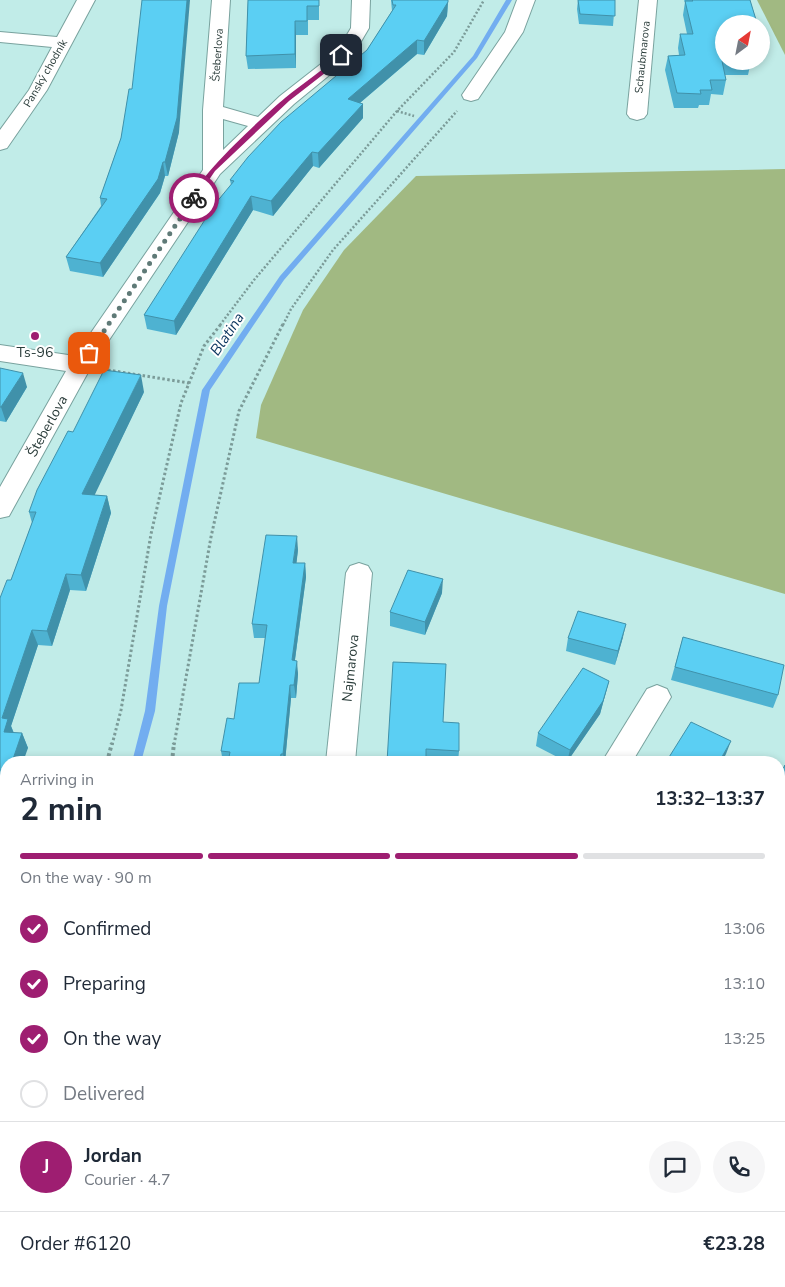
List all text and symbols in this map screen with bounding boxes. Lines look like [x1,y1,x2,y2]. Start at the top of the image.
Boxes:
north arrow [715,15,770,70]
map controls [715,15,770,70]
street label: Schaubmarova [631,20,654,94]
street label: Šteberlova [207,28,227,82]
pin [320,34,362,76]
street label: Panský chodník [20,36,71,110]
icon: home [327,41,355,69]
courier [169,173,219,223]
icon: bike [180,184,208,212]
water label: Blatina [205,309,249,359]
marker: Ts-96 [29,330,41,342]
pin [68,332,110,374]
icon: bag [75,339,103,367]
place label: Ts-96 [17,343,53,362]
street label: Šteberlova [23,392,72,460]
street label: Najmarova [338,633,363,703]
text: Arriving in [20,769,94,791]
text: 13:32–13:37 [655,786,765,812]
text: 2 min [20,788,103,831]
text: On the way · 90 m [20,867,152,889]
icon: check [20,915,48,943]
text: Confirmed [63,916,151,942]
text: 13:06 [723,918,765,940]
icon: check [20,970,48,998]
text: Preparing [63,971,146,997]
text: 13:10 [723,973,765,995]
icon: check [20,1025,48,1053]
text: On the way [63,1026,161,1052]
text: 13:25 [723,1028,765,1050]
text: Delivered [63,1081,145,1107]
button: chat [649,1141,701,1193]
button: phone [713,1141,765,1193]
text: Jordan [84,1143,142,1169]
text: J [43,1154,49,1180]
text: Courier · 4.7 [84,1169,170,1191]
text: Order #6120 [20,1231,131,1257]
text: €23.28 [703,1231,765,1257]

